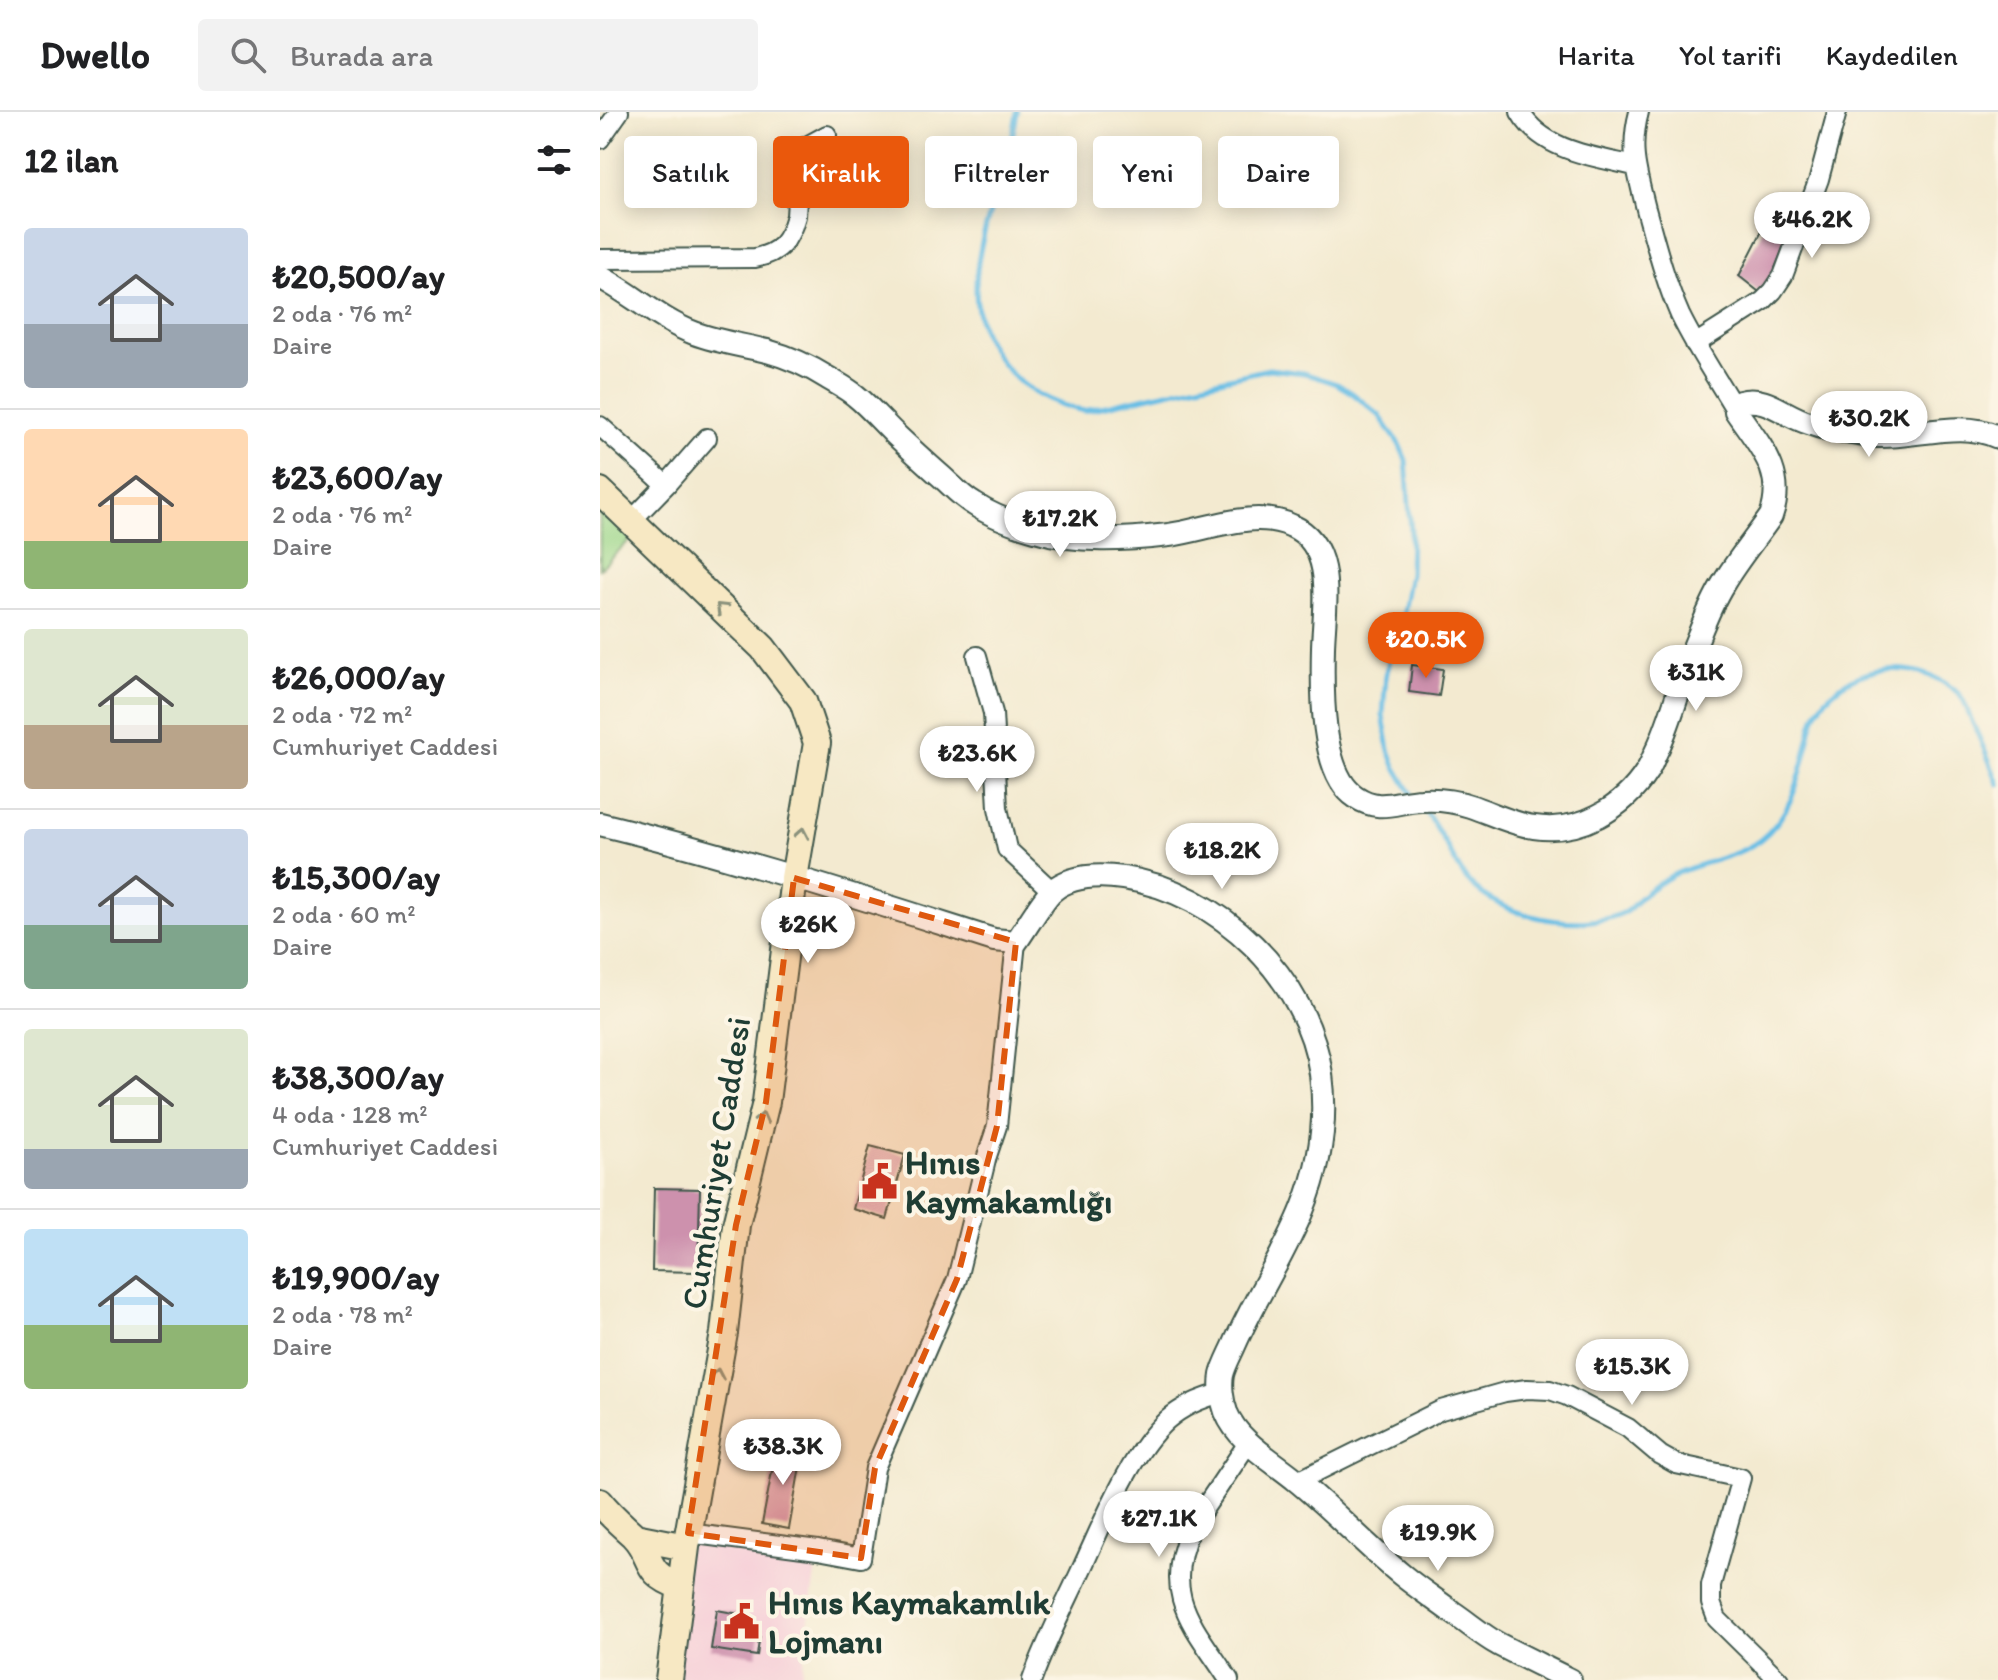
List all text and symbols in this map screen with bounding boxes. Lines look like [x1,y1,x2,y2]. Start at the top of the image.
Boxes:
search box [198,19,758,91]
text: Dwello [40,32,150,78]
icon: search [226,33,270,77]
text: Burada ara [290,37,433,74]
text: Harita [1558,38,1635,72]
text: Yol tarifi [1679,38,1782,72]
text: Kaydedilen [1826,38,1958,72]
chip: Satılık [624,136,757,208]
chip: Kiralık [773,136,909,208]
chip: Filtreler [925,136,1077,208]
chip: Yeni [1093,136,1202,208]
chip: Daire [1218,136,1339,208]
icon: filters [532,138,576,182]
text: 12 ilan [24,140,119,181]
pin: ₺46.2K [1747,192,1877,260]
text: ₺46.2K [1772,202,1852,234]
text: ₺20,500/ay [272,256,445,297]
icon: home [88,260,184,356]
text: 2 oda · 76 m² [272,297,412,329]
text: Daire [272,329,332,361]
pin: ₺30.2K [1804,391,1934,459]
text: ₺30.2K [1829,401,1909,433]
text: ₺23,600/ay [272,457,442,498]
icon: home [88,461,184,557]
pin: ₺17.2K [995,491,1125,559]
text: 2 oda · 76 m² [272,498,412,530]
text: ₺17.2K [1022,501,1098,533]
text: Daire [272,530,332,562]
one-way arrow [716,603,730,617]
pin: ₺20.5K [1361,612,1491,680]
text: ₺20.5K [1386,622,1466,654]
pin: ₺31K [1649,645,1743,713]
text: ₺31K [1668,655,1724,687]
text: ₺26,000/ay [272,657,445,698]
icon: home [88,661,184,757]
text: 2 oda · 72 m² [272,698,412,730]
pin: ₺23.6K [912,726,1042,794]
text: Cumhuriyet Caddesi [272,730,498,762]
text: ₺23.6K [938,736,1016,768]
pin: ₺18.2K [1157,823,1287,891]
one-way arrow [792,826,809,840]
text: ₺18.2K [1184,833,1261,865]
text: ₺15,300/ay [272,857,440,898]
icon: home [88,861,184,957]
pin: ₺26K [761,897,855,965]
text: 2 oda · 60 m² [272,898,416,930]
text: ₺26K [779,907,837,939]
text: Daire [272,930,332,962]
street label: Cumhuriyet Caddesi [673,1014,759,1312]
text: ₺38,300/ay [272,1057,444,1098]
icon: home [88,1061,184,1157]
text: 4 oda · 128 m² [272,1098,428,1130]
one-way arrow [753,1112,770,1126]
text: Cumhuriyet Caddesi [272,1130,498,1162]
place label: Hınıs Kaymakamlığı [905,1142,1112,1222]
public building icon: Hınıs Kaymakamlığı [860,1163,898,1201]
text: ₺19,900/ay [272,1257,439,1298]
icon: home [88,1261,184,1357]
text: 2 oda · 78 m² [272,1298,413,1330]
text: Daire [272,1330,332,1362]
pin: ₺15.3K [1567,1339,1697,1407]
text: ₺15.3K [1594,1349,1670,1381]
one-way arrow [707,1367,724,1381]
pin: ₺38.3K [718,1419,848,1487]
text: ₺38.3K [743,1429,823,1461]
pin: ₺27.1K [1094,1491,1224,1559]
text: ₺27.1K [1121,1501,1197,1533]
pin: ₺19.9K [1373,1505,1503,1573]
text: ₺19.9K [1400,1515,1476,1547]
place label: Hınıs Kaymakamlık Lojmanı [768,1582,1051,1662]
public building icon: Hınıs Kaymakamlık Lojmanı [723,1603,761,1641]

